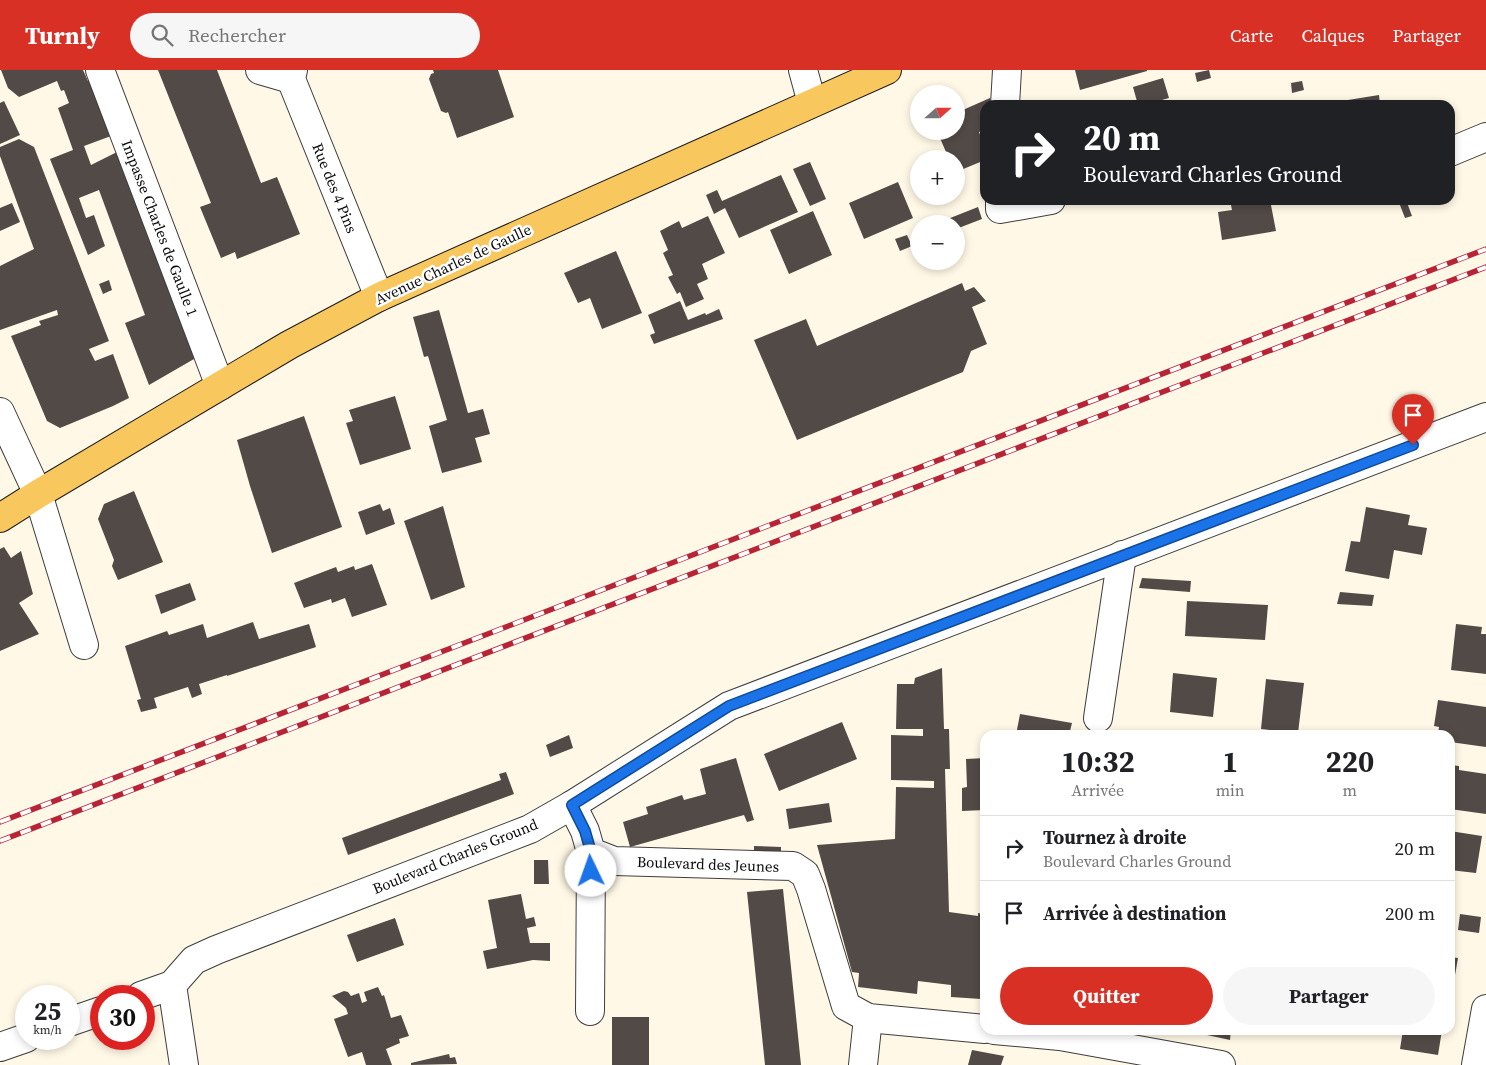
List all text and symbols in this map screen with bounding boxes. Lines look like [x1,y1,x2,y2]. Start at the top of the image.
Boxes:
search box [130,13,480,58]
text: Turnly [25,19,100,52]
icon: search [148,21,176,49]
text: Rechercher [188,22,286,48]
text: Carte [1230,23,1273,48]
text: Calques [1301,23,1365,48]
text: Partager [1393,23,1461,48]
north arrow [910,85,965,140]
map controls [910,85,965,270]
text: 20 m [1083,114,1160,162]
icon: right [1000,120,1065,185]
street label: Impasse Charles de Gaulle 1 [117,137,203,319]
street label: Rue des 4 Pins [307,140,363,236]
button: + [910,150,965,205]
text: Boulevard Charles Ground [1083,159,1342,189]
button: − [910,215,965,270]
street label: Avenue Charles de Gaulle [372,218,535,309]
pin [1392,394,1434,445]
icon: arrive [1399,401,1427,429]
text: 10:32 [1061,741,1135,782]
text: 1 [1222,741,1238,782]
text: 220 [1325,741,1374,782]
text: Arrivée [1071,779,1124,801]
text: min [1216,779,1245,801]
text: m [1343,779,1357,801]
street label: Boulevard Charles Ground [369,813,541,899]
text: Tournez à droite [1043,824,1186,850]
icon: right [1000,834,1028,862]
text: 20 m [1394,835,1435,861]
position arrow [564,844,616,896]
text: Boulevard Charles Ground [1043,850,1231,872]
street label: Boulevard des Jeunes [636,851,780,877]
icon: arrive [1000,899,1028,927]
text: Arrivée à destination [1043,900,1226,926]
text: 200 m [1385,900,1435,926]
button: Quitter [1000,967,1213,1025]
button: Partager [1223,967,1435,1025]
speed limit sign: 30 [90,985,155,1050]
text: 25 [34,994,61,1028]
text: km/h [33,1022,62,1038]

